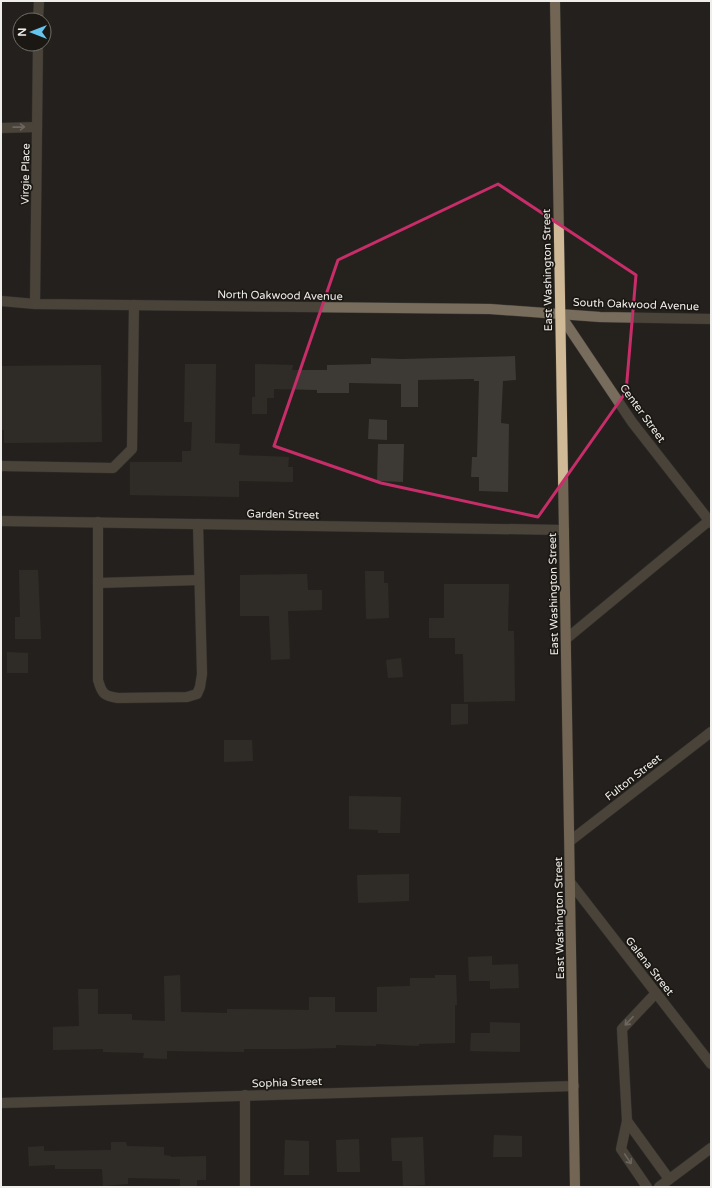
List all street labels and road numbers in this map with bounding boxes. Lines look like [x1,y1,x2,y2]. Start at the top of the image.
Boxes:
street label: Virgie Place [18,143,33,205]
street label: East Washington Street [540,209,555,331]
street label: North Oakwood Avenue [217,288,343,303]
street label: South Oakwood Avenue [573,296,699,313]
street label: Center Street [617,382,668,445]
street label: Garden Street [247,507,319,522]
street label: East Washington Street [546,533,561,655]
street label: Fulton Street [603,751,664,803]
street label: East Washington Street [552,857,567,979]
street label: Galena Street [623,934,676,998]
street label: Sophia Street [252,1075,322,1090]

